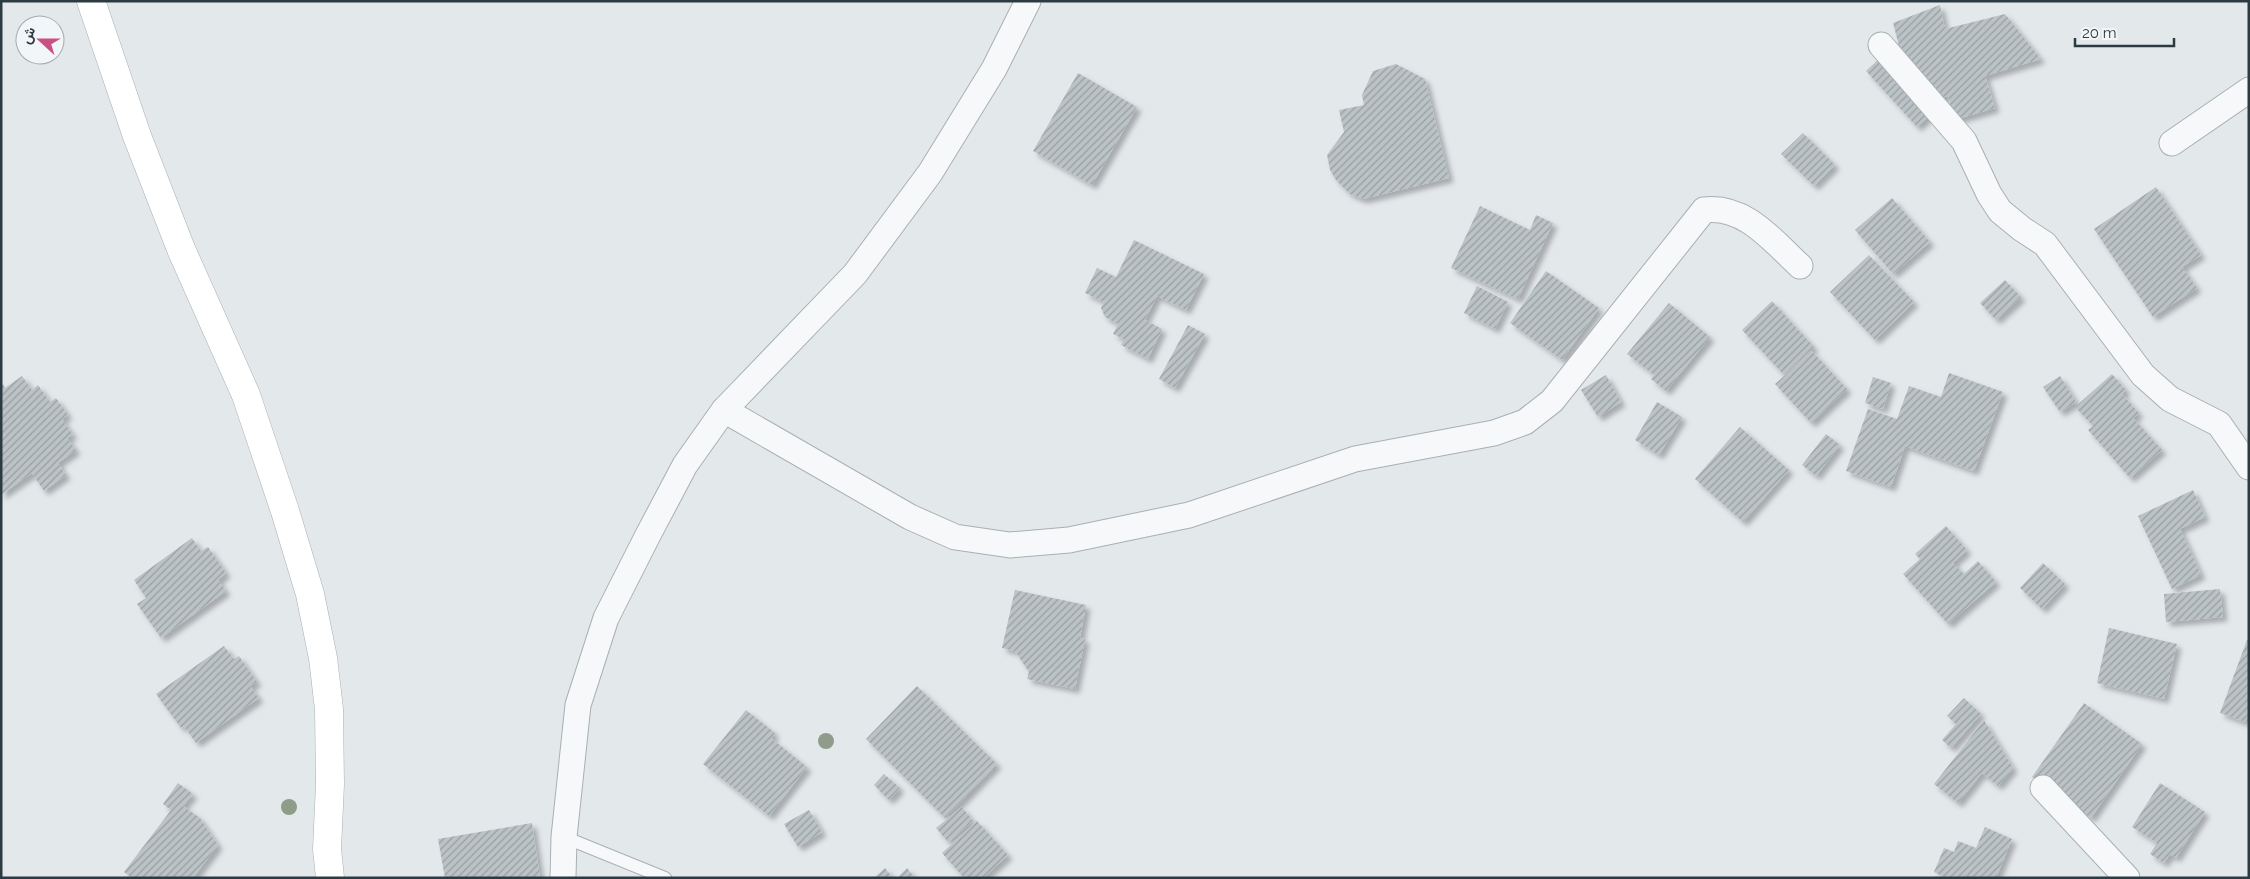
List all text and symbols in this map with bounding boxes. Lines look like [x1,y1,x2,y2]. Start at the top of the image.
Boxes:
north arrow [15,15,65,65]
scale bar [2075,15,2174,47]
text: ش [17,24,39,46]
text: 20 m [2082,24,2117,42]

